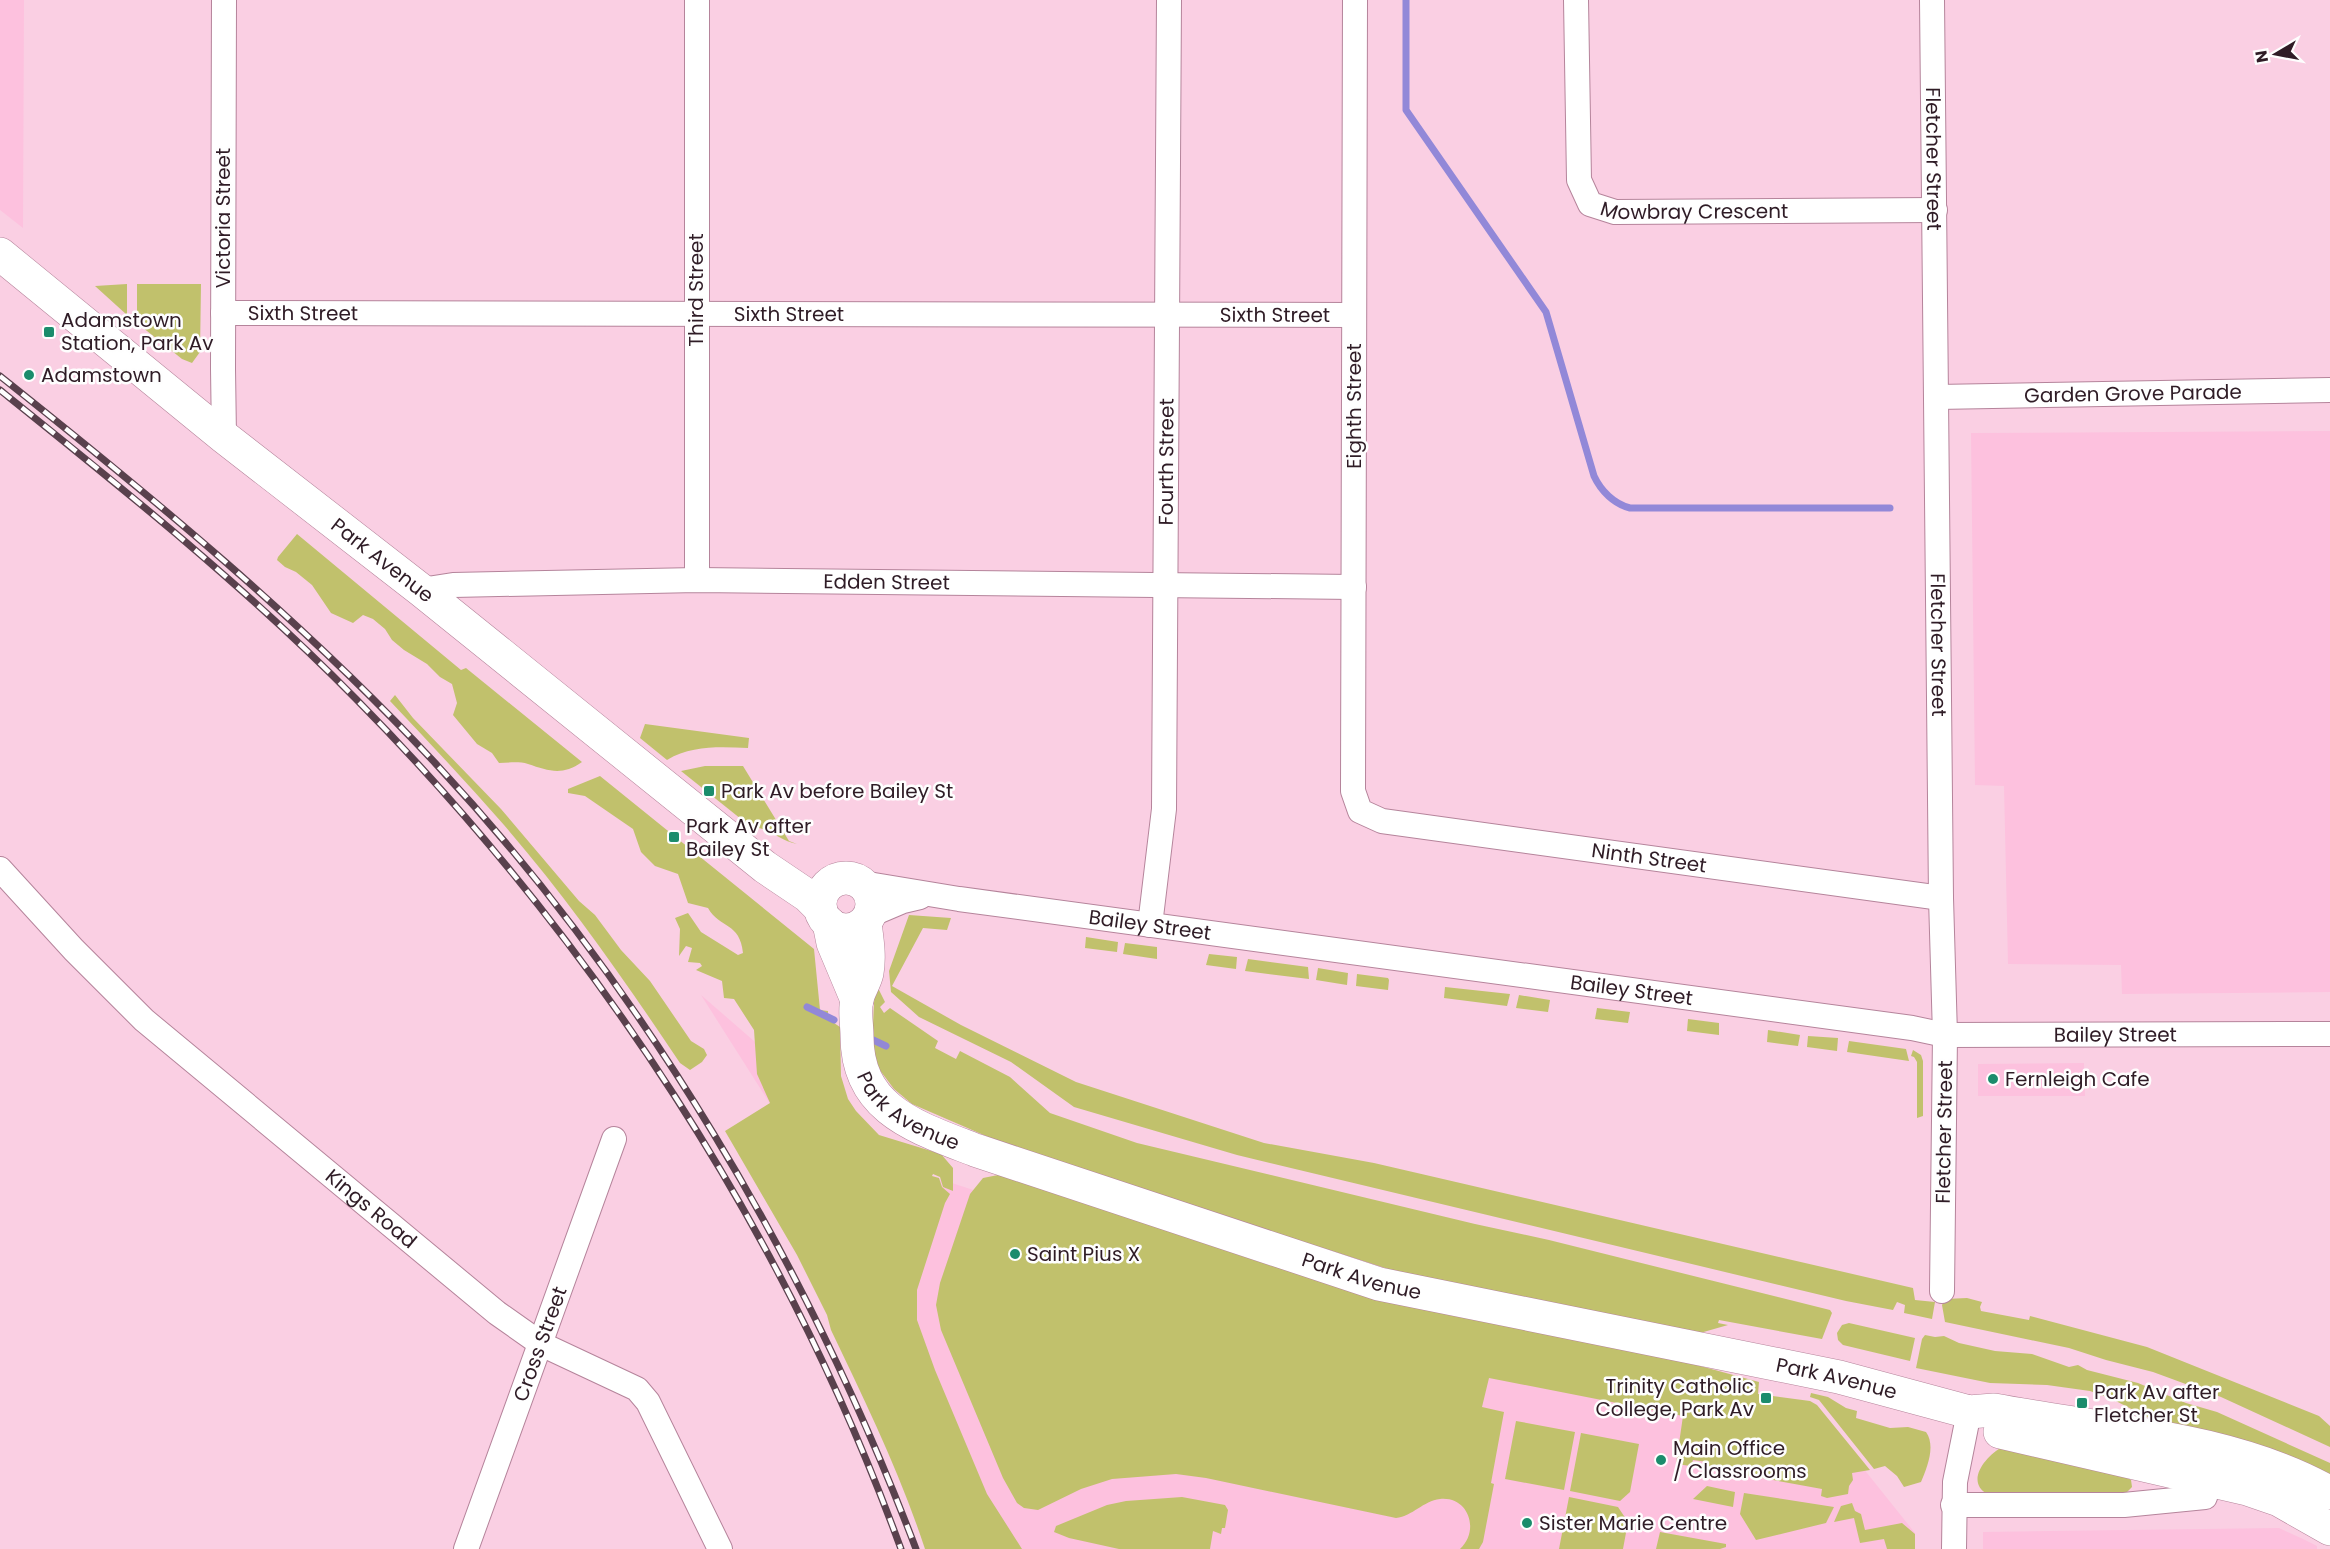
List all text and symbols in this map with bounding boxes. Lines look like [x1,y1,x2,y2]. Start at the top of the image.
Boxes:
north arrow [2246,24,2306,84]
text: N [2249,49,2274,64]
street label: Fletcher Street [1919,87,1948,231]
street label: Victoria Street [209,148,237,288]
street label: Mowbray Crescent [1597,194,1788,226]
street label: Third Street [682,233,710,347]
street label: Sixth Street [248,299,358,327]
street label: Sixth Street [734,300,844,328]
street label: Sixth Street [1220,301,1330,329]
place label: Adamstown Station, Park Av [61,306,214,357]
marker: Adamstown Station, Park Av [42,325,56,339]
street label: Eighth Street [1340,343,1368,469]
place label: Adamstown [41,361,162,389]
marker: Adamstown [22,368,36,382]
street label: Garden Grove Parade [2024,378,2242,409]
street label: Fourth Street [1152,398,1181,526]
street label: Park Avenue [325,511,440,609]
street label: Edden Street [823,567,950,597]
street label: Fletcher Street [1924,573,1953,717]
place label: Park Av before Bailey St [721,777,953,805]
marker: Park Av before Bailey St [702,784,716,798]
place label: Park Av after Bailey St [686,812,811,863]
marker: Park Av after Bailey St [667,830,681,844]
street label: Ninth Street [1590,836,1708,880]
street label: Bailey Street [1087,903,1213,947]
street label: Bailey Street [1569,968,1695,1012]
street label: Bailey Street [2054,1020,2177,1049]
street label: Fletcher Street [1929,1060,1959,1204]
place label: Fernleigh Cafe [2005,1065,2150,1093]
street label: Park Avenue [850,1067,964,1157]
marker: Fernleigh Cafe [1986,1072,2000,1086]
street label: Kings Road [320,1162,423,1255]
place label: Saint Pius X [1027,1240,1140,1268]
street label: Park Avenue [1298,1245,1424,1306]
marker: Saint Pius X [1008,1247,1022,1261]
street label: Cross Street [506,1282,574,1405]
street label: Park Avenue [1774,1351,1900,1406]
place label: Trinity Catholic College, Park Av [1595,1372,1754,1423]
place label: Park Av after Fletcher St [2094,1378,2219,1429]
marker: Trinity Catholic College, Park Av [1759,1391,1773,1405]
marker: Park Av after Fletcher St [2075,1396,2089,1410]
place label: Main Office / Classrooms [1673,1434,1807,1485]
marker: Main Office / Classrooms [1654,1453,1668,1467]
place label: Sister Marie Centre [1539,1509,1727,1537]
marker: Sister Marie Centre [1520,1516,1534,1530]

